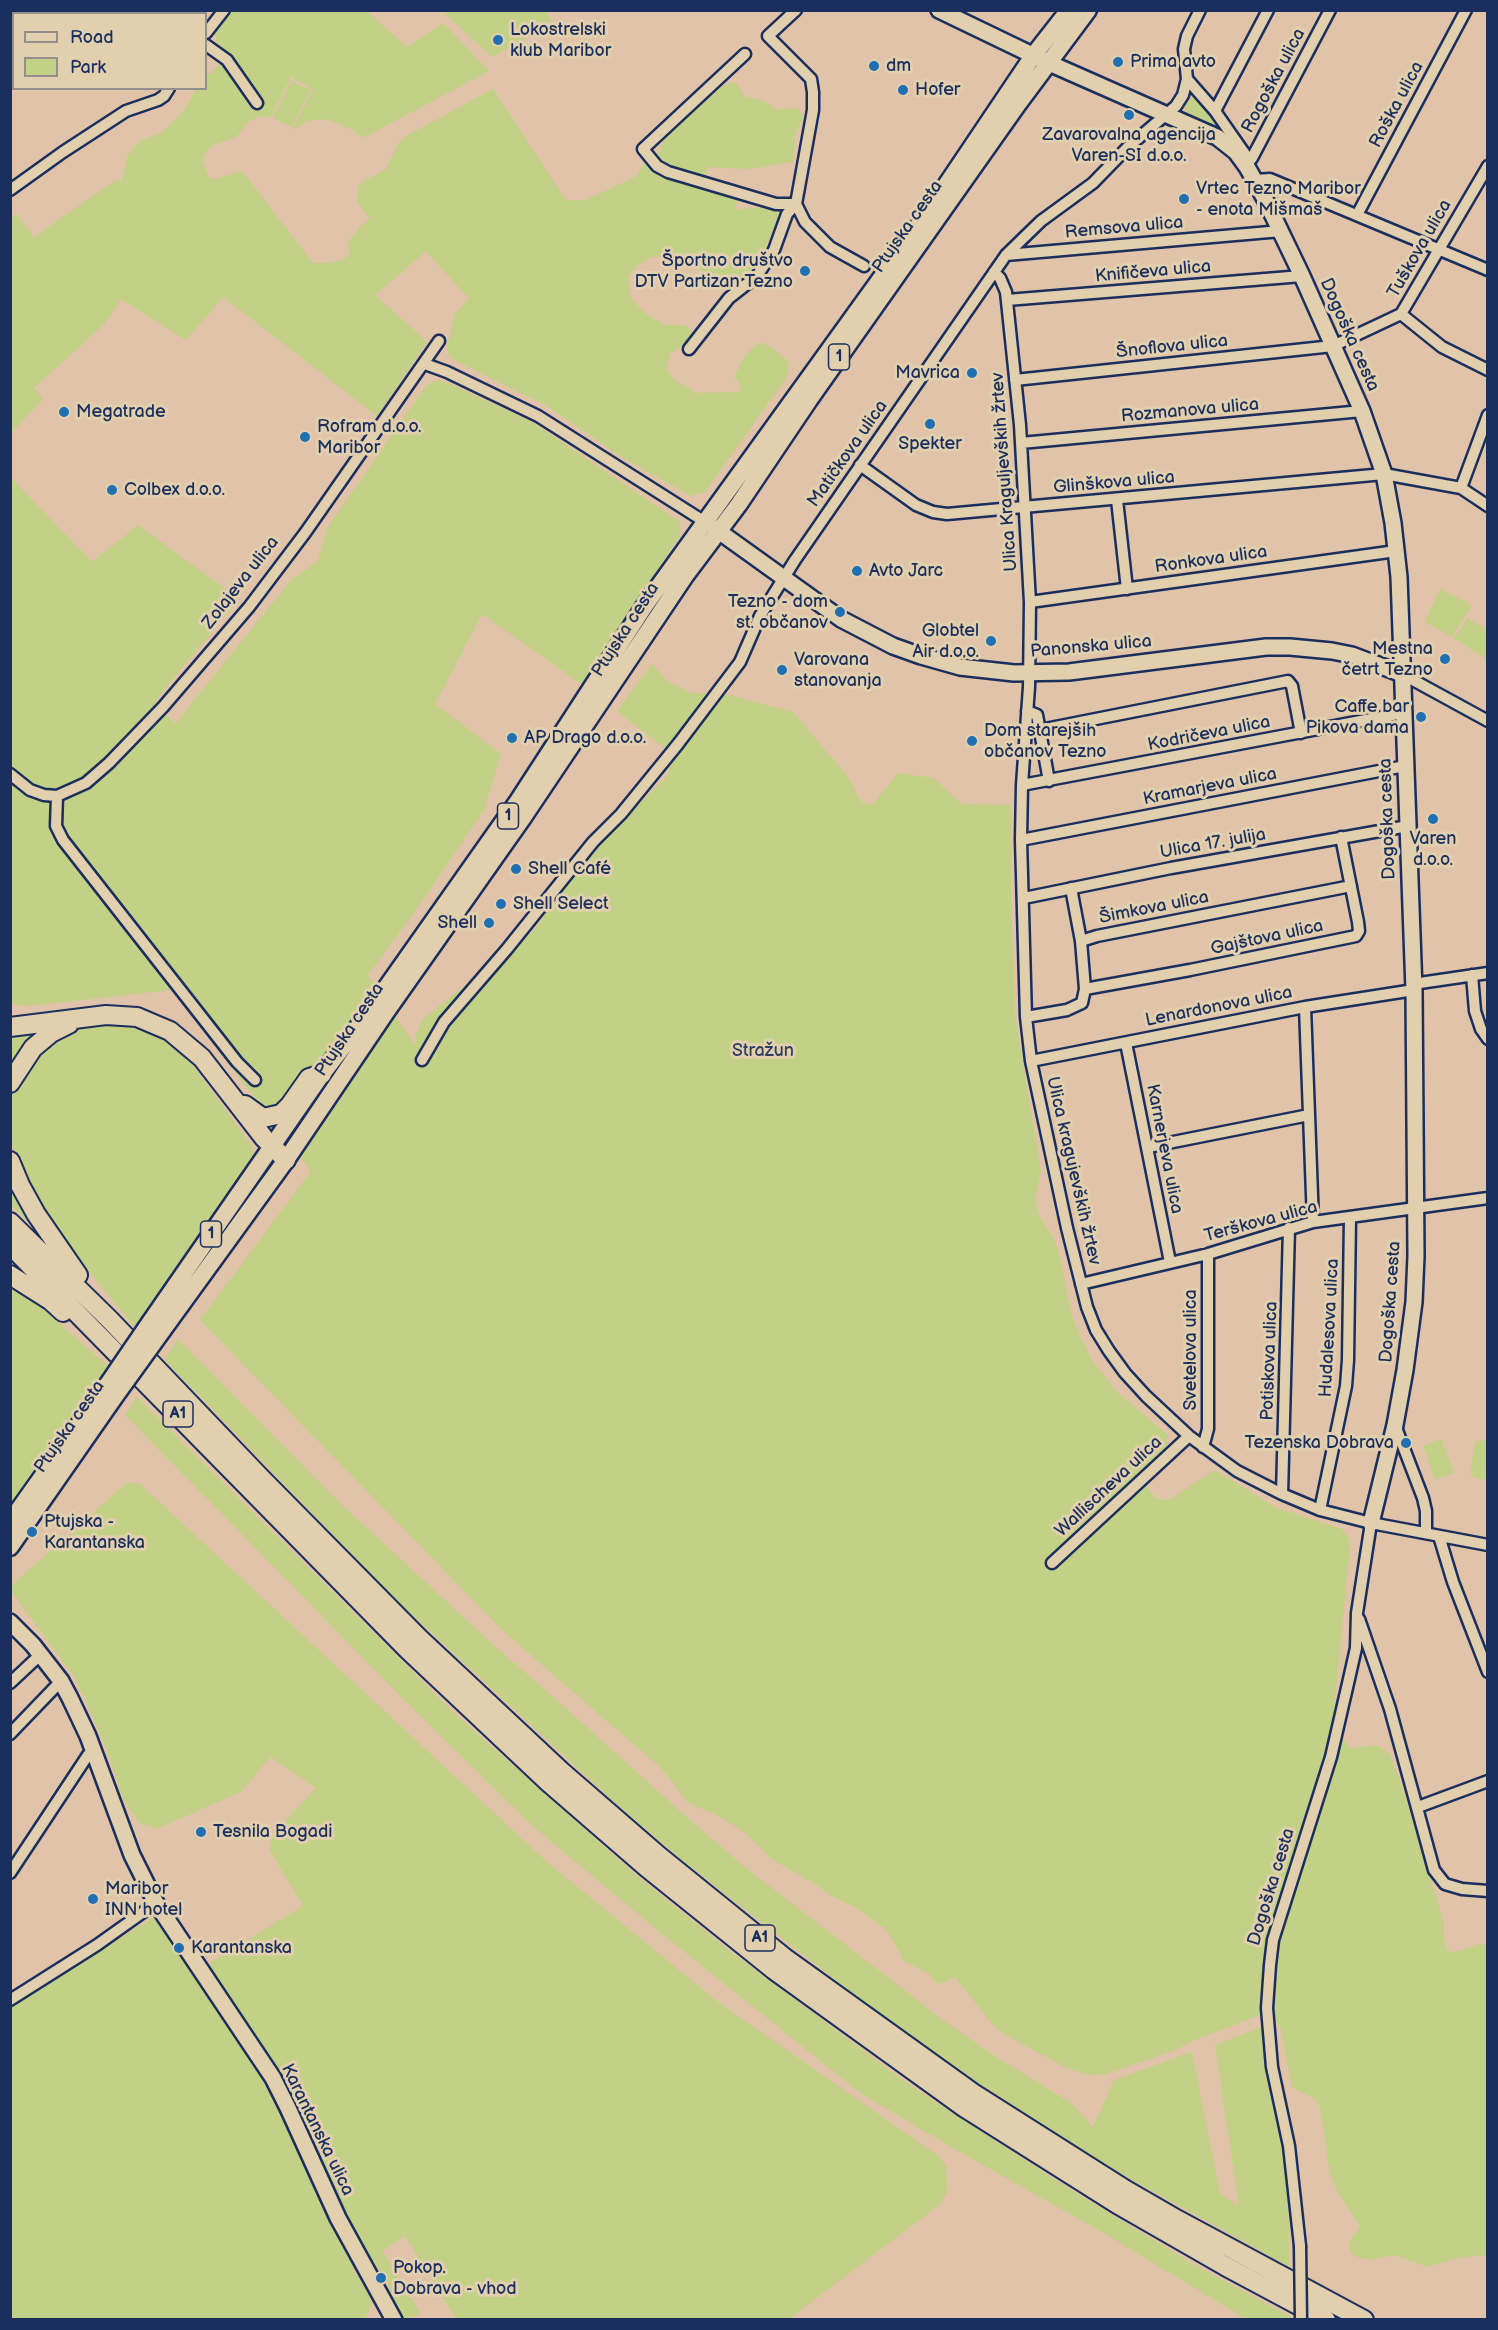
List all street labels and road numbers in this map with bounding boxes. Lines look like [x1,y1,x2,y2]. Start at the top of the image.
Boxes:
street label: Rogoška ulica [1237,25,1311,137]
street label: Roška ulica [1365,58,1429,152]
street label: Ptujska cesta [868,177,948,277]
street label: Tuškova ulica [1383,196,1457,302]
street label: Remsova ulica [1064,212,1184,244]
street label: Knifičeva ulica [1094,256,1212,288]
street label: Dogoška cesta [1314,275,1384,395]
street label: Šnoflova ulica [1115,330,1229,364]
road number: 1 [828,344,850,370]
street label: Ulica Kraguljevških žrtev [987,372,1023,572]
street label: Rozmanova ulica [1120,394,1260,428]
street label: Matičkova ulica [803,397,893,511]
street label: Glinškova ulica [1052,467,1176,499]
street label: Zolajeva ulica [198,532,284,634]
street label: Ronkova ulica [1153,541,1269,579]
street label: Ptujska cesta [588,579,664,681]
street label: Panonska ulica [1029,631,1153,663]
street label: Kodričeva ulica [1146,712,1272,756]
street label: Dogoška cesta [1375,758,1401,880]
street label: Kramarjeva ulica [1141,763,1279,811]
road number: 1 [498,803,518,829]
street label: Ulica 17. julija [1158,824,1268,864]
street label: Šimkova ulica [1097,887,1211,929]
street label: Gajštova ulica [1209,916,1325,960]
street label: Ptujska cesta [311,979,389,1081]
street label: Lenardonova ulica [1144,982,1294,1032]
street label: Ulica kragujevških žrtev [1041,1075,1105,1267]
street label: Karnerjeva ulica [1141,1082,1187,1216]
street label: Terškova ulica [1202,1197,1320,1247]
road number: 1 [200,1221,222,1247]
street label: Dogoška cesta [1376,1241,1406,1363]
street label: Hudalesova ulica [1316,1258,1344,1398]
street label: Svetelova ulica [1180,1289,1202,1411]
street label: Potiskova ulica [1257,1301,1283,1421]
street label: Ptujska cesta [30,1377,110,1477]
road number: A1 [163,1401,193,1427]
street label: Wallischeva ulica [1051,1432,1167,1542]
street label: Dogoška cesta [1244,1826,1300,1948]
road number: A1 [745,1925,775,1951]
street label: Karantanska ulica [276,2061,358,2199]

